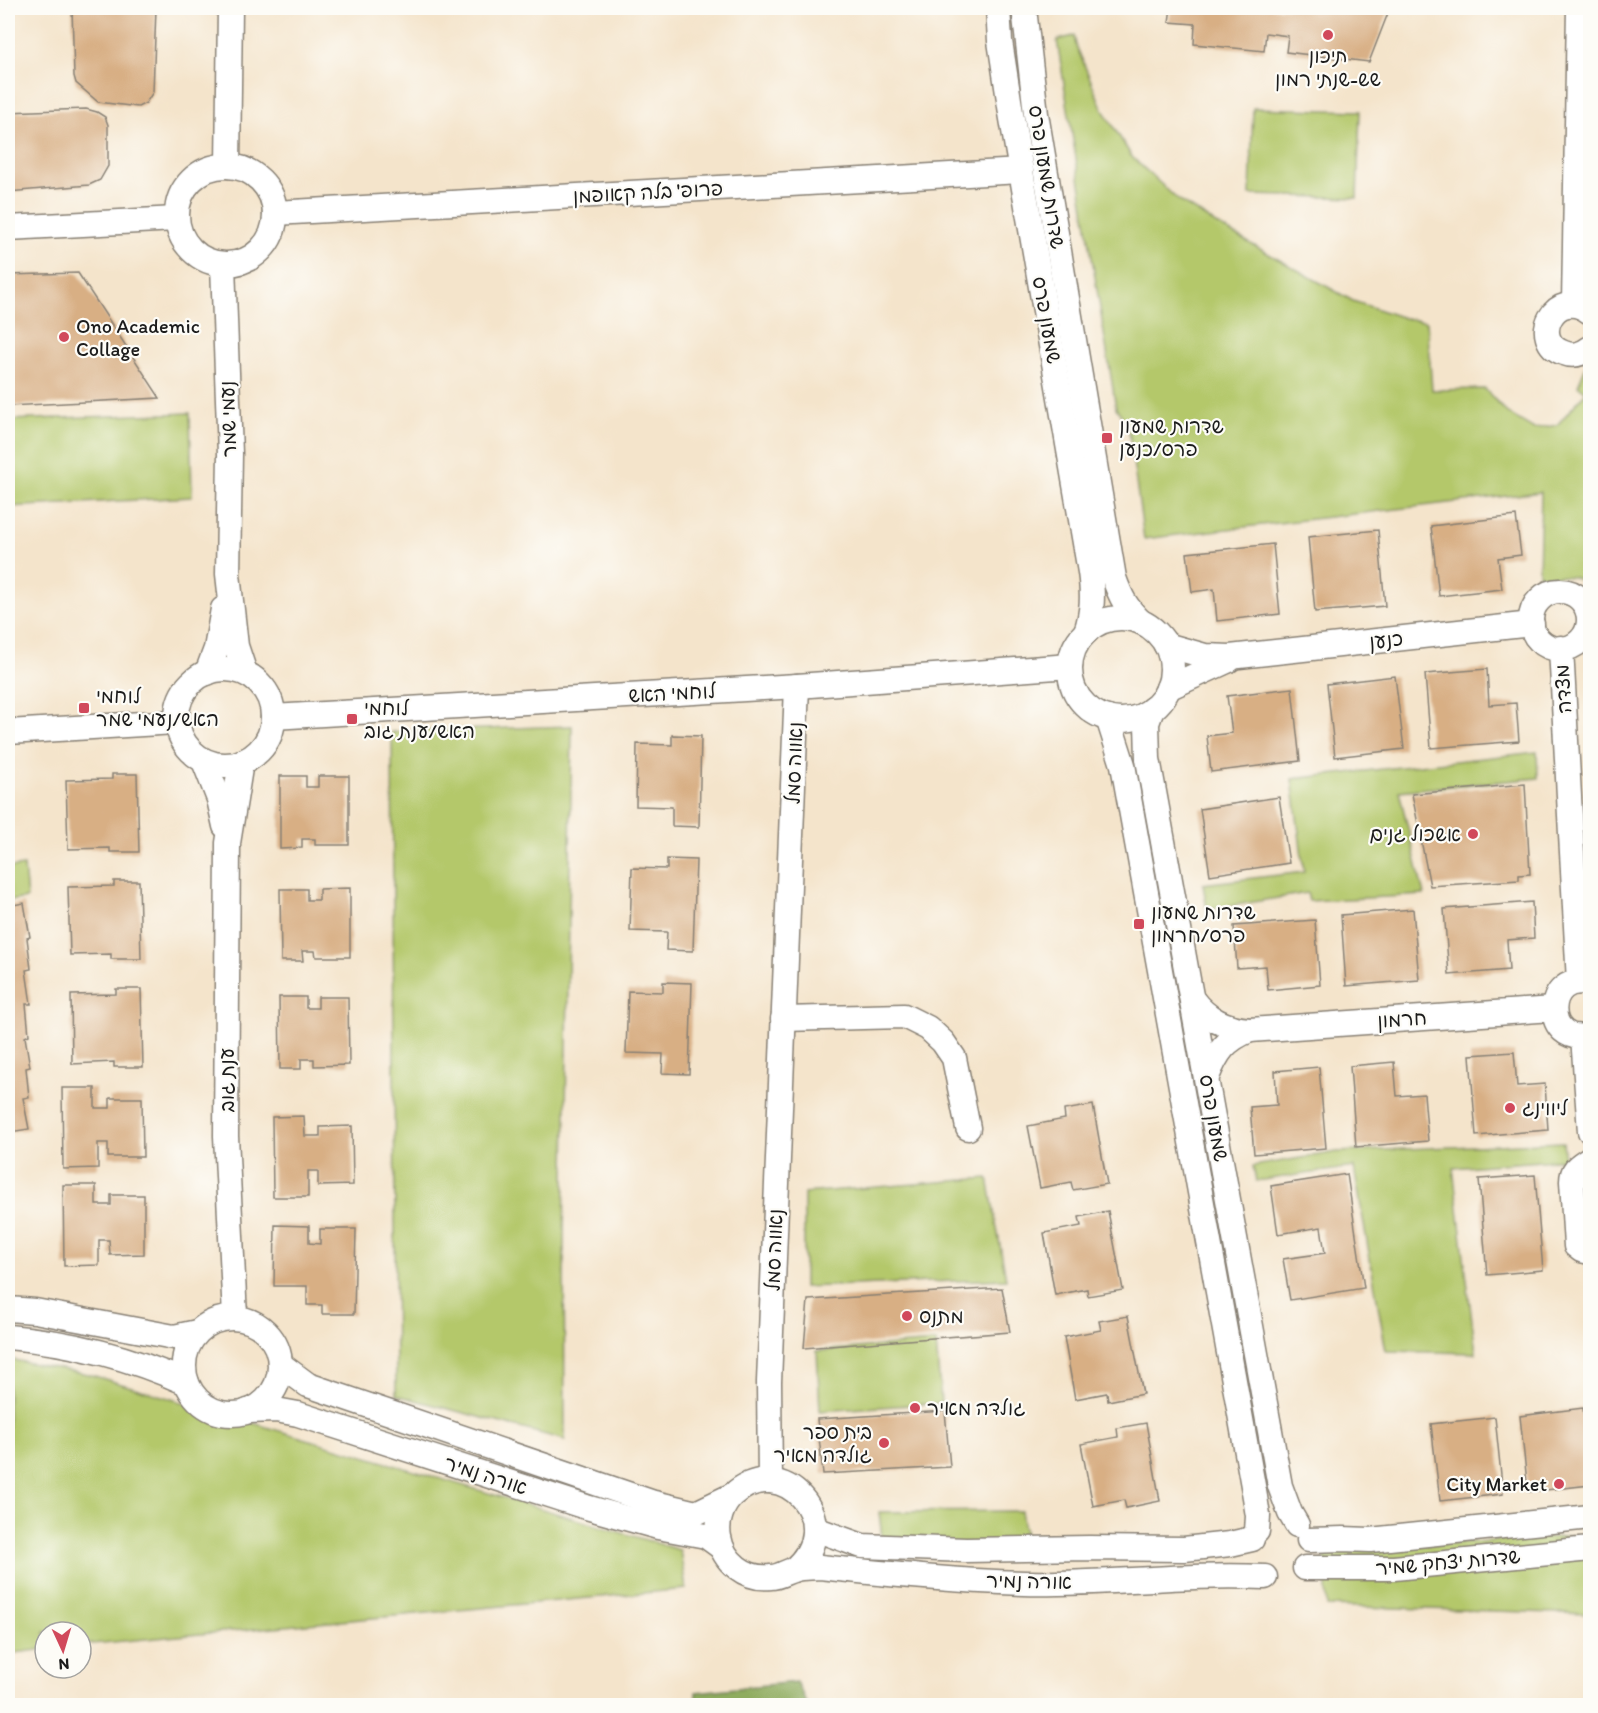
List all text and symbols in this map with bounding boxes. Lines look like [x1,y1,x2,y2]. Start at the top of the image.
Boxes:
marker: תיכון שש-שנתי רמון [1321,28,1335,42]
place label: תיכון שש-שנתי רמון [1275,44,1381,92]
street label: שדרות שמעון פרס [1024,103,1070,251]
street label: פרופ' בלה קאופמן [572,176,724,209]
street label: שמעון פרס [1028,275,1067,366]
place label: Ono Academic Collage [76,314,200,361]
marker: Ono Academic Collage [57,330,71,344]
street label: נעמי שמר [215,380,241,458]
place label: שדרות שמעון פרס/כנען [1119,414,1224,461]
marker: שדרות שמעון פרס/כנען [1100,431,1114,445]
street label: כנען [1368,626,1404,654]
street label: מצדה [1550,664,1576,714]
street label: לוחמי האש [628,679,718,707]
place label: לוחמי האש/נעמי שמר [96,684,219,731]
place label: לוחמי האש/ענת גוב [364,696,475,743]
marker: לוחמי האש/נעמי שמר [77,701,91,715]
marker: לוחמי האש/ענת גוב [345,712,359,726]
street label: נאווה סמל [781,721,807,805]
place label: אשכול גנים [1370,822,1461,846]
marker: אשכול גנים [1466,827,1480,841]
place label: שדרות שמעון פרס/חרמון [1151,900,1256,948]
marker: שדרות שמעון פרס/חרמון [1132,917,1146,931]
street label: חרמון [1376,1005,1428,1034]
street label: ענת גוב [215,1048,239,1112]
street label: שמעון פרס [1195,1073,1234,1164]
place label: ליווינג [1522,1096,1569,1120]
marker: ליווינג [1503,1101,1517,1115]
street label: נאווה סמל [761,1208,787,1292]
place label: מתנס [919,1304,964,1328]
marker: מתנס [900,1309,914,1323]
place label: גולדה מאיר [927,1396,1026,1420]
marker: גולדה מאיר [908,1401,922,1415]
place label: בית ספר גולדה מאיר [773,1420,872,1467]
marker: בית ספר גולדה מאיר [877,1436,891,1450]
street label: אורה נמיר [442,1450,530,1500]
place label: City Market [1446,1472,1548,1496]
marker: City Market [1552,1477,1566,1491]
street label: שדרות יצחק שמיר [1374,1544,1522,1580]
street label: אורה נמיר [986,1568,1072,1594]
north arrow [33,1620,93,1680]
text: N [58,1655,70,1674]

